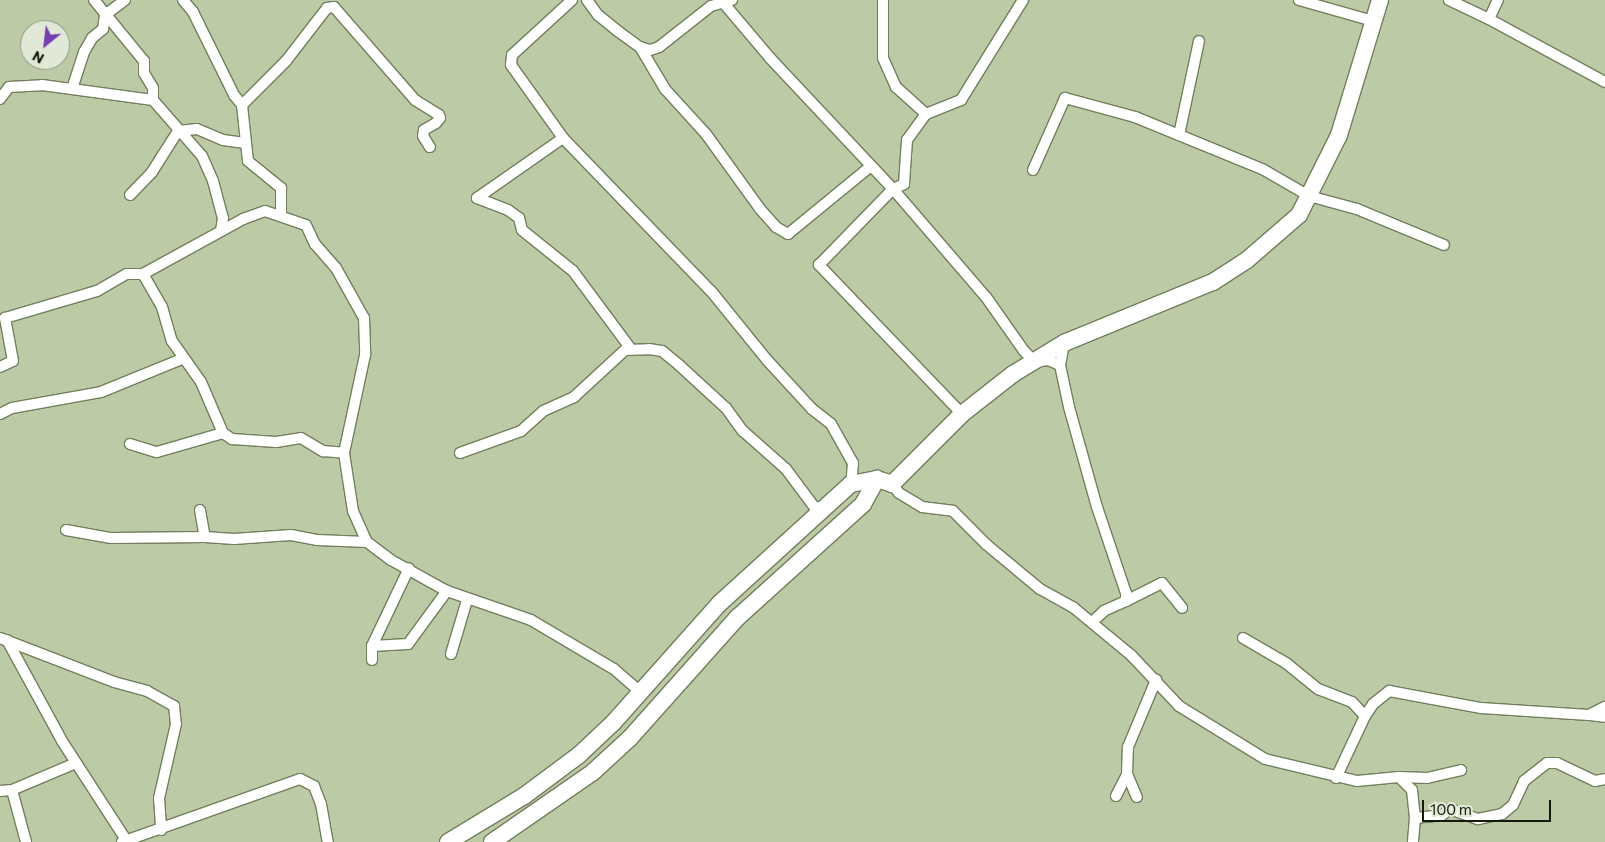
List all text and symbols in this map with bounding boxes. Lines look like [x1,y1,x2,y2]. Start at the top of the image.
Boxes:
north arrow [20,20,70,70]
text: N [29,48,47,68]
scale bar [1425,790,1554,822]
text: 100 m [1430,800,1472,818]

